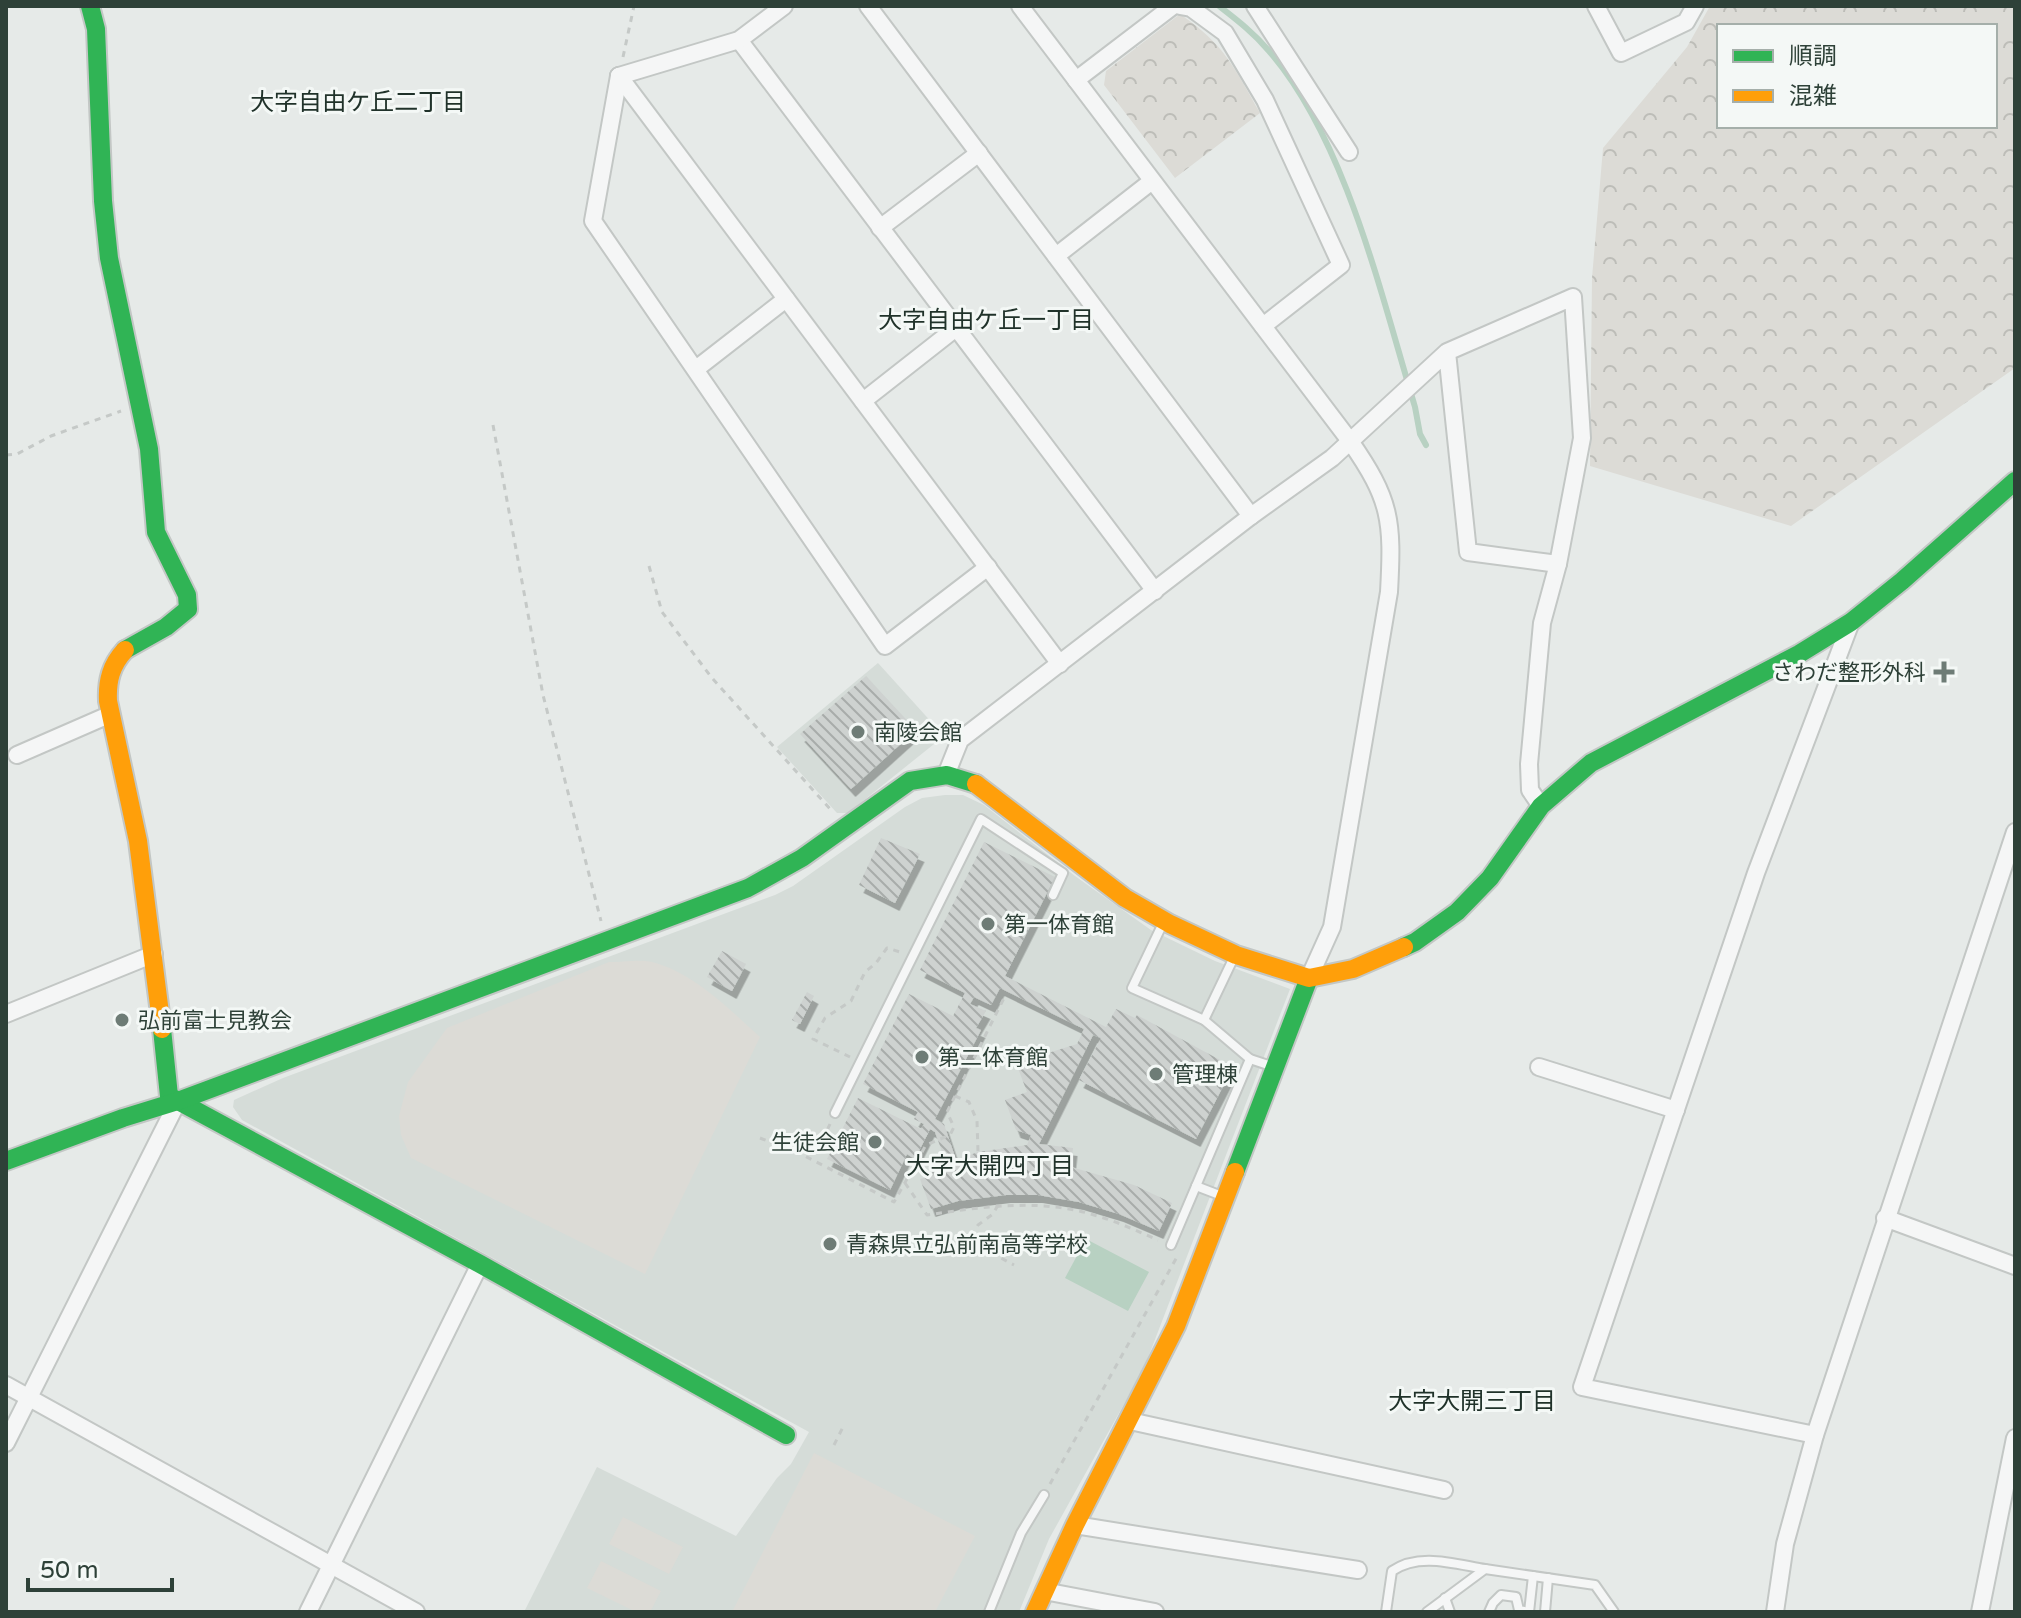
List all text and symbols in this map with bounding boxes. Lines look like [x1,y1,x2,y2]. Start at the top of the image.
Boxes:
legend [1717,24,1997,128]
text: 順調 [1789,42,1837,71]
text: 混雑 [1789,82,1837,111]
district label: 大字自由ケ丘二丁目 [250,88,466,117]
district label: 大字自由ケ丘一丁目 [878,306,1094,335]
place label: さわだ整形外科 [1772,660,1926,686]
marker: さわだ整形外科 [1933,661,1955,683]
place label: 南陵会館 [874,720,962,746]
marker: 南陵会館 [849,723,867,741]
place label: 第一体育館 [1004,912,1114,938]
marker: 第一体育館 [979,915,997,933]
place label: 弘前富士見教会 [138,1008,292,1034]
marker: 弘前富士見教会 [113,1011,131,1029]
place label: 第二体育館 [938,1045,1048,1071]
marker: 第二体育館 [913,1048,931,1066]
place label: 管理棟 [1172,1062,1238,1088]
marker: 管理棟 [1147,1065,1165,1083]
place label: 生徒会館 [771,1130,859,1156]
marker: 生徒会館 [866,1133,884,1151]
district label: 大字大開四丁目 [906,1152,1074,1181]
place label: 青森県立弘前南高等学校 [846,1232,1088,1258]
marker: 青森県立弘前南高等学校 [821,1235,839,1253]
district label: 大字大開三丁目 [1388,1387,1556,1416]
scale bar [28,1542,172,1592]
text: 50 m [40,1556,98,1585]

